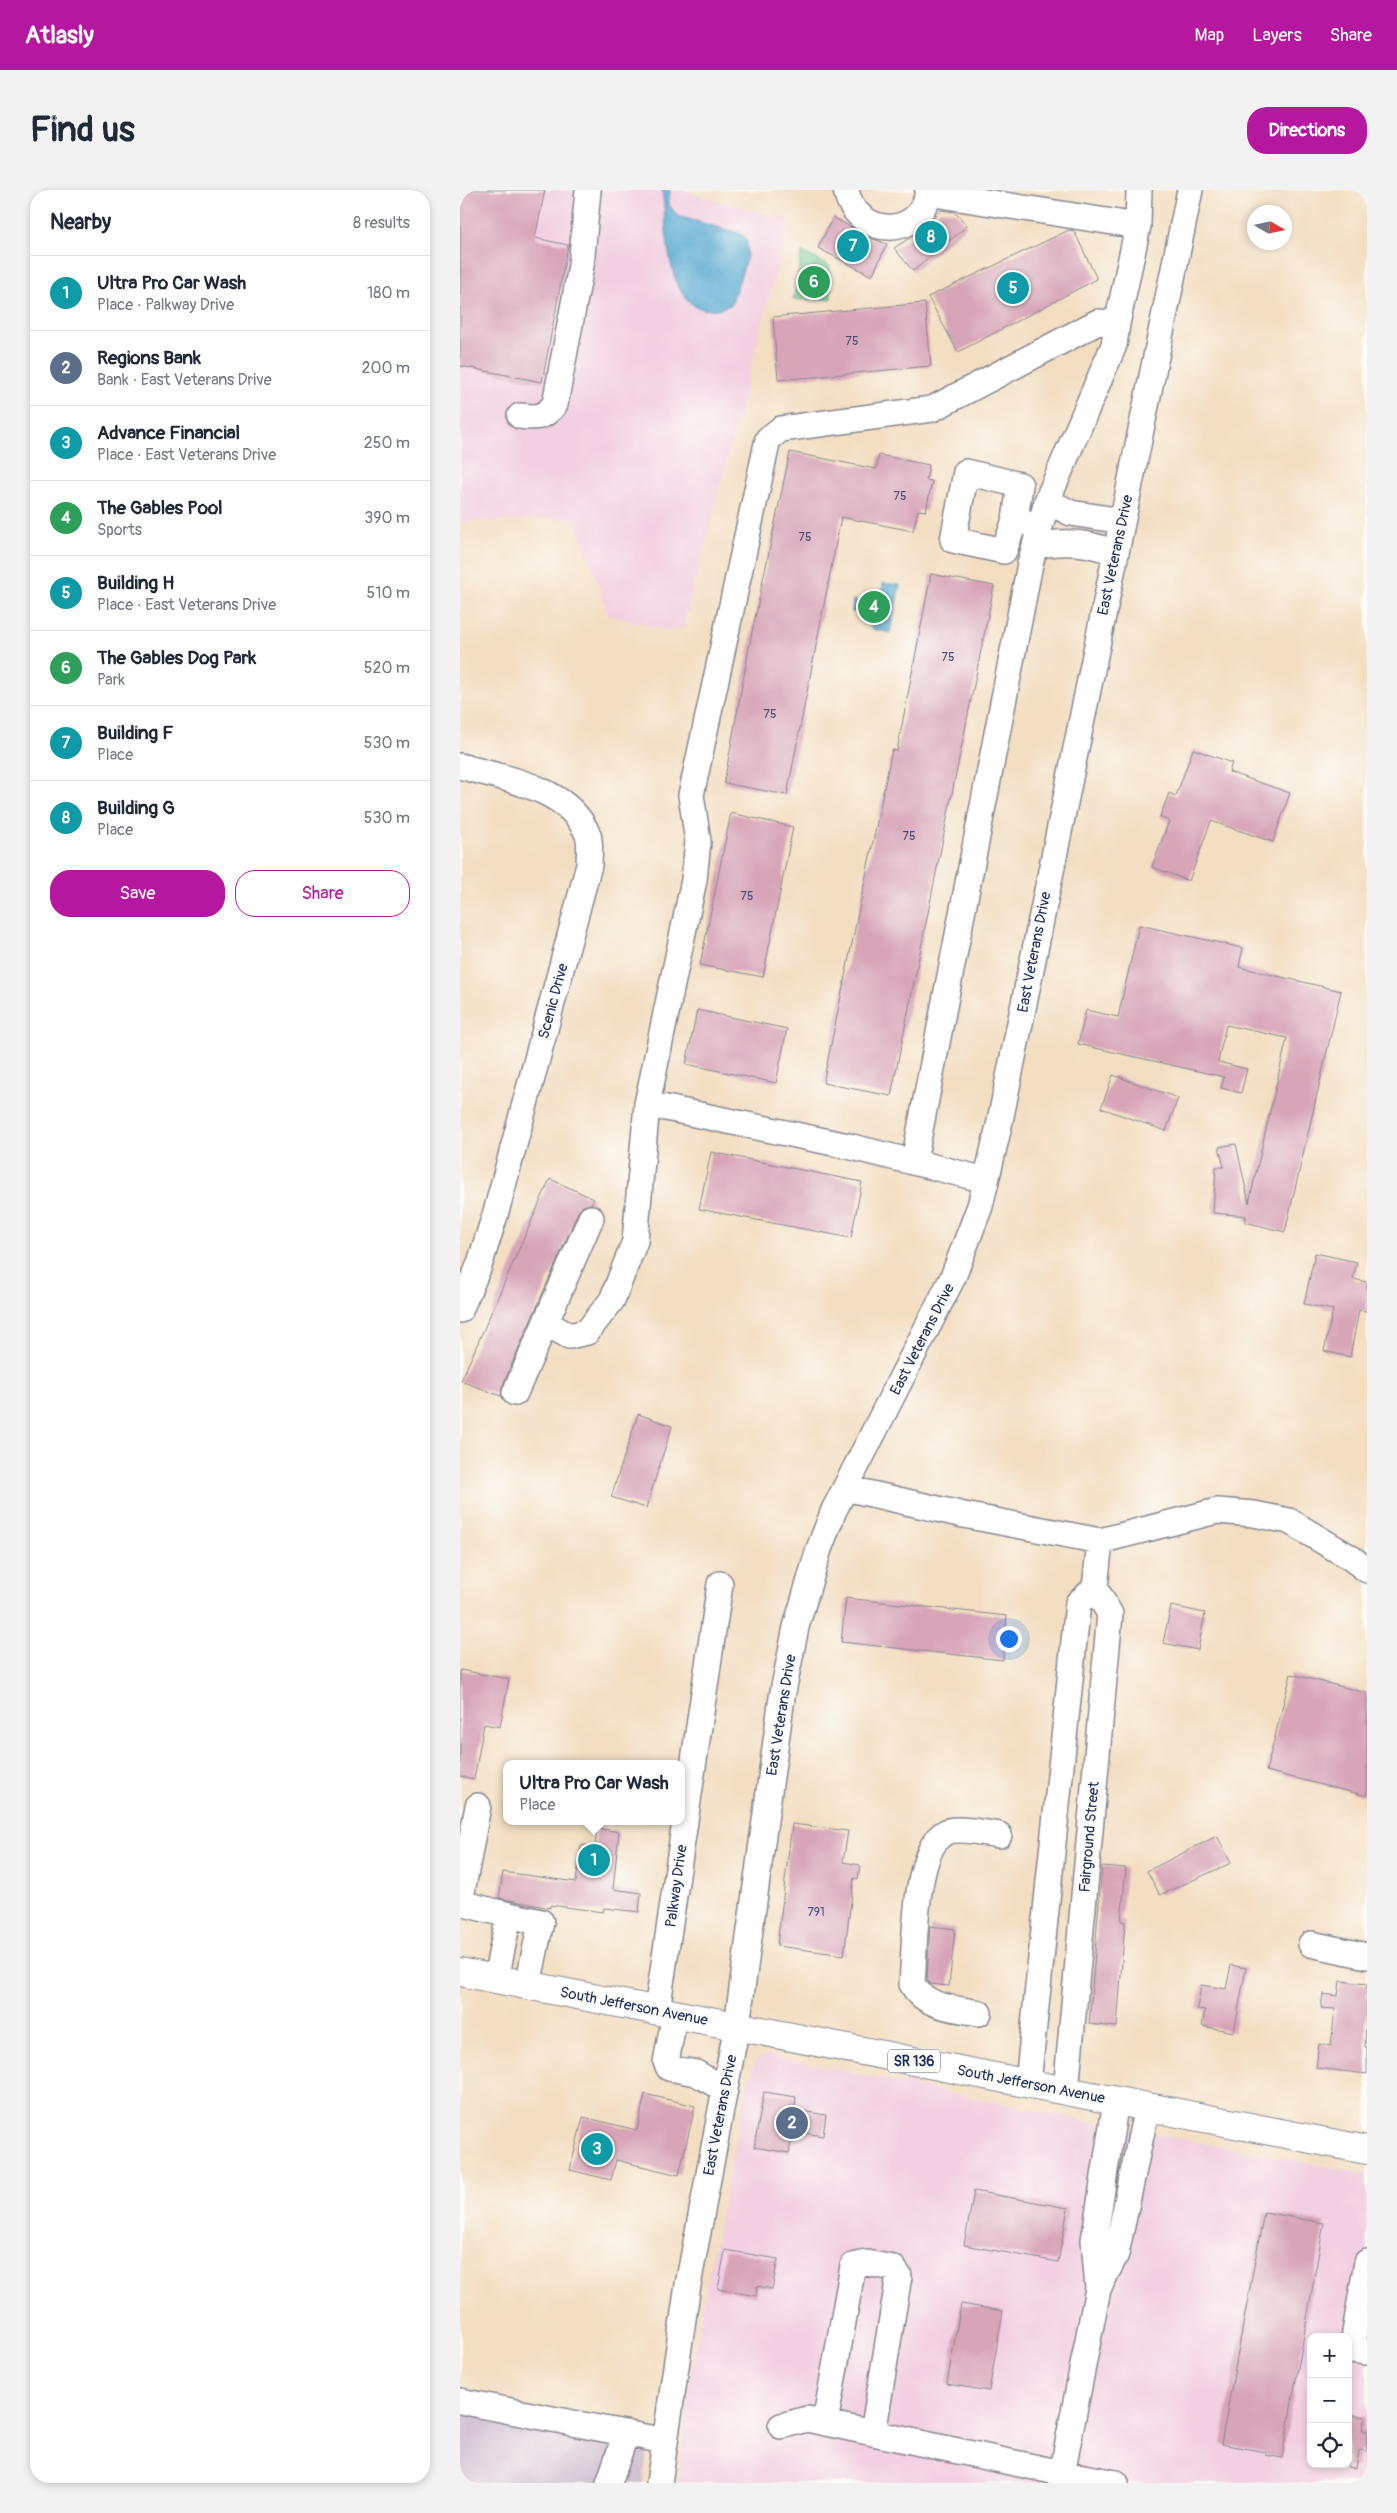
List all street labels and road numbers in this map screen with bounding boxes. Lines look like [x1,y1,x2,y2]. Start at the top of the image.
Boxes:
street label: East Veterans Drive [1093,493,1138,617]
street label: East Veterans Drive [1013,889,1056,1014]
street label: Scenic Drive [534,961,573,1041]
street label: East Veterans Drive [886,1280,959,1398]
street label: East Veterans Drive [763,1652,801,1777]
street label: Fairground Street [1075,1780,1104,1893]
street label: Palkway Drive [661,1843,692,1929]
street label: South Jefferson Avenue [558,1983,710,2030]
road number: SR 136 [888,2050,940,2072]
street label: East Veterans Drive [699,2052,742,2177]
street label: South Jefferson Avenue [955,2061,1107,2108]

